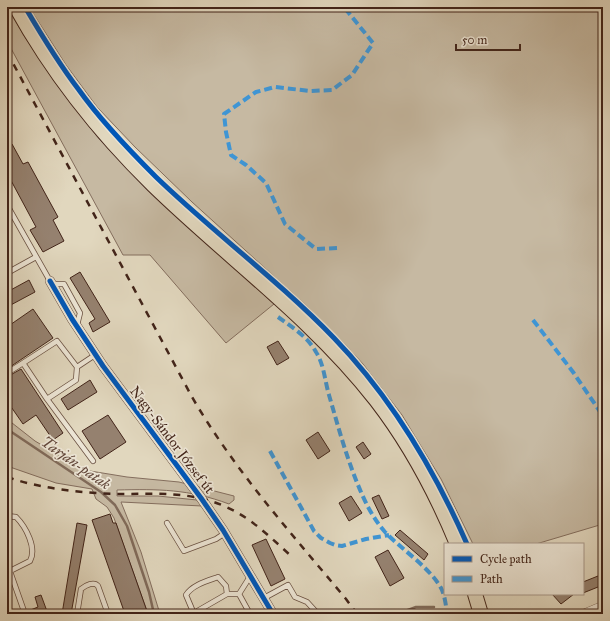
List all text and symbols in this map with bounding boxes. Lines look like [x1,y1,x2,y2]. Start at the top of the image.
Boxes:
scale bar [456,26,520,52]
text: 50 m [462,33,487,47]
street label: Nagy-Sándor József út [125,383,218,498]
water label: Tarján-patak [37,433,114,494]
legend [444,543,584,595]
text: Cycle path [480,552,532,566]
text: Path [480,572,503,586]

